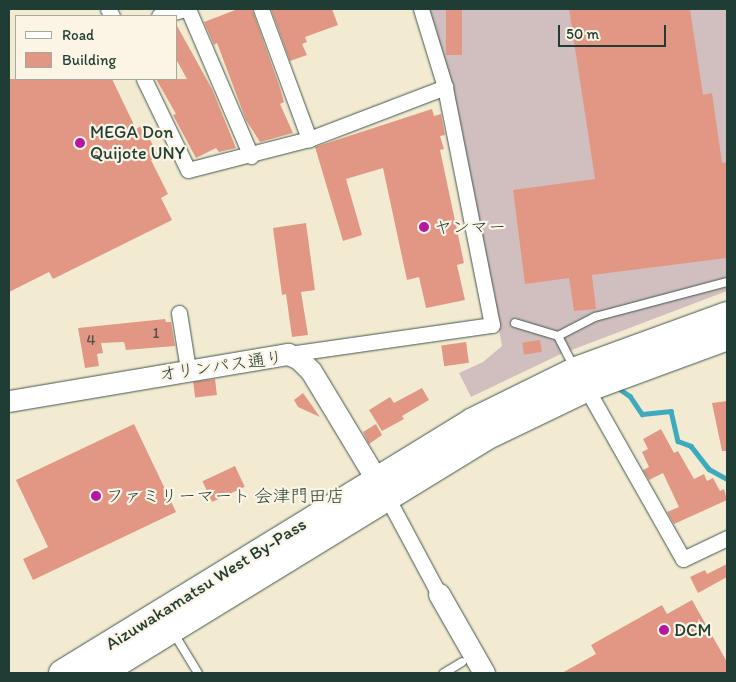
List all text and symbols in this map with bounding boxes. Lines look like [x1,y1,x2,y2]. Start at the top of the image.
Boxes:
legend [15,15,178,80]
scale bar [561,15,668,47]
text: 50 m [566,25,599,43]
text: Road [62,26,94,44]
text: Building [62,51,116,69]
place label: MEGA Don Quijote UNY [90,122,185,164]
marker: MEGA Don Quijote UNY [74,137,86,149]
place label: ヤンマー [434,216,506,238]
marker: ヤンマー [418,221,430,233]
house number: 1 [153,325,159,343]
house number: 4 [86,332,96,350]
street label: オリンパス通り [157,347,285,385]
place label: ファミリーマート 会津門田店 [106,485,344,507]
marker: ファミリーマート 会津門田店 [90,490,102,502]
street label: Aizuwakamatsu West By-Pass [102,513,310,655]
place label: DCM [674,619,712,641]
marker: DCM [658,624,670,636]

